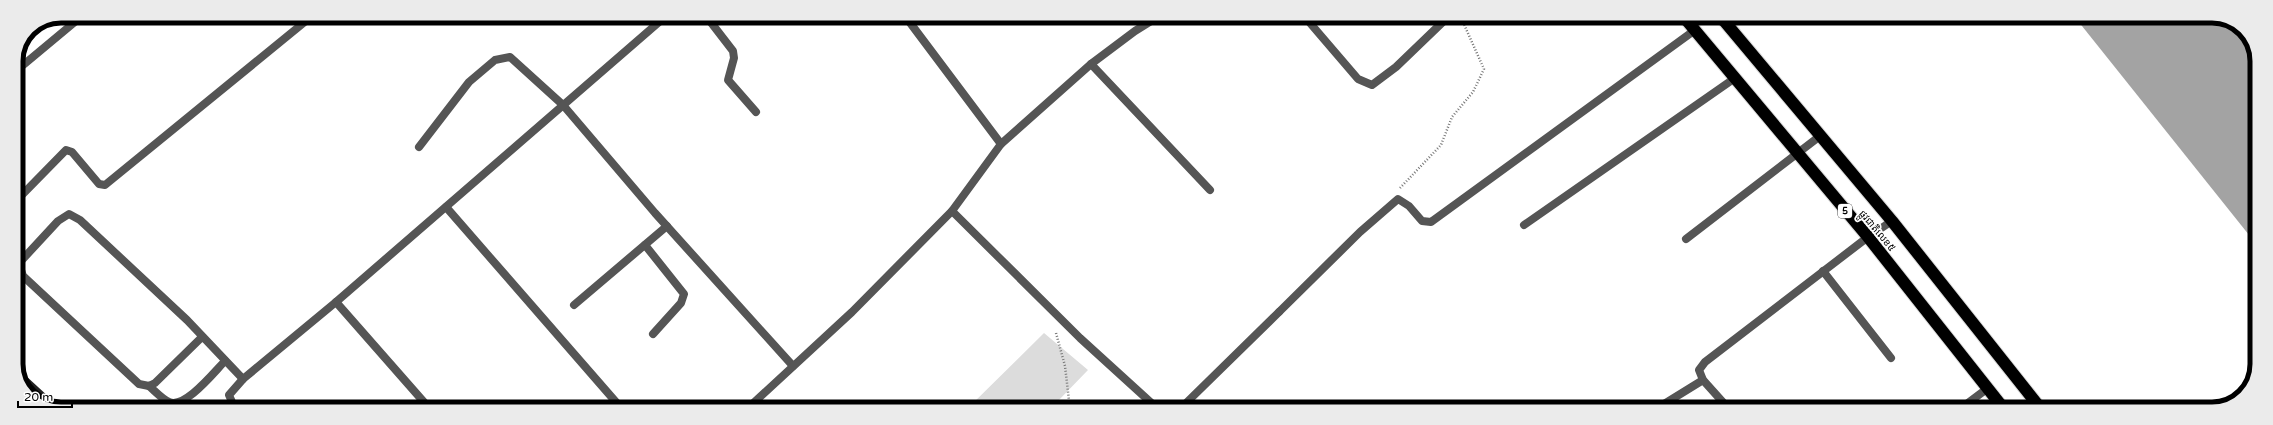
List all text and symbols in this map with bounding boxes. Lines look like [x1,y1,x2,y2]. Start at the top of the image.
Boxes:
road number: 5 [1838,204,1852,218]
street label: ផ្លូវជាតិលេខ៥ [1854,208,1898,256]
scale bar [18,383,72,409]
text: 20 m [24,390,53,404]

